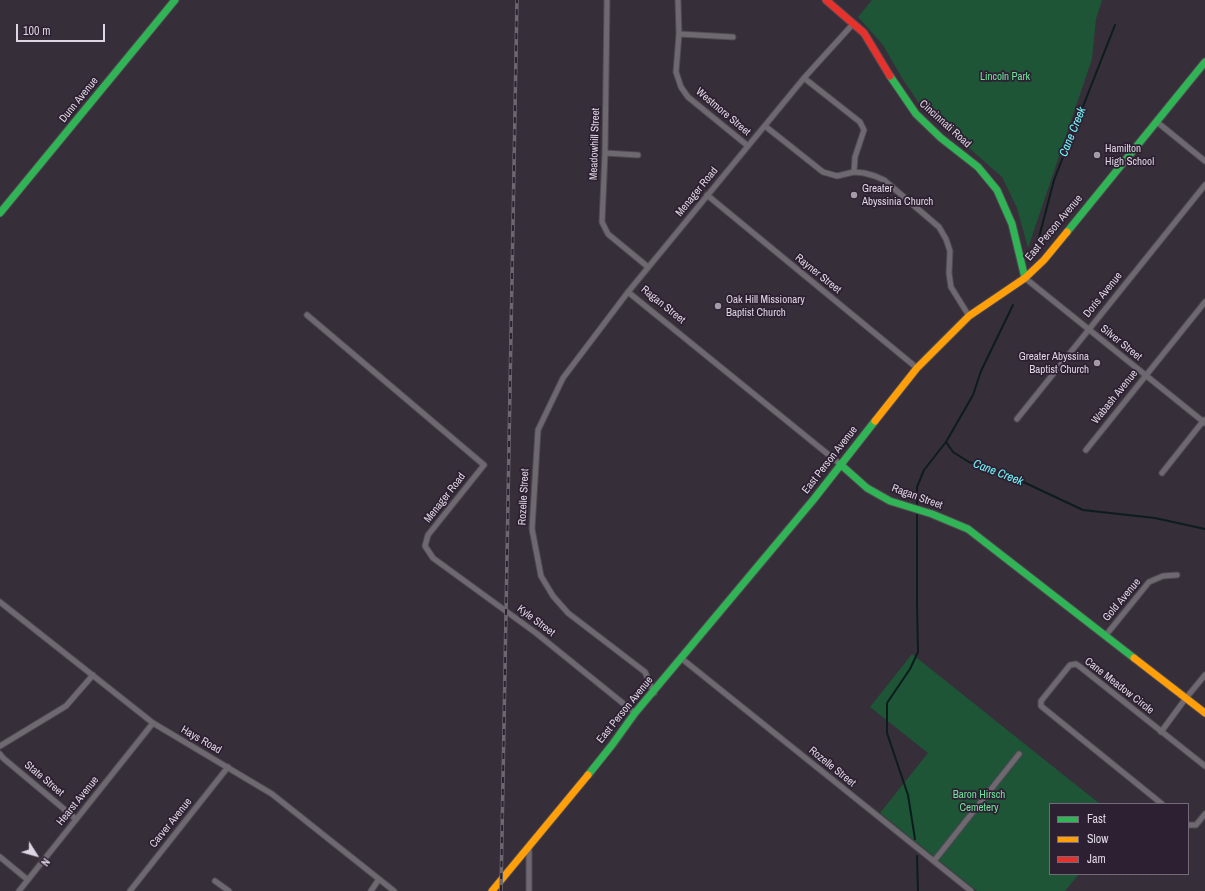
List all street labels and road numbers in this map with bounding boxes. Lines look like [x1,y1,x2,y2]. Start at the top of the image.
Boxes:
street label: Dunn Avenue [57,75,101,125]
street label: Westmore Street [693,85,753,139]
street label: Cincinnati Road [916,97,974,151]
street label: Meadowhill Street [587,108,603,180]
street label: Menager Road [673,165,721,219]
street label: East Person Avenue [1023,192,1085,264]
street label: Rayner Street [792,251,844,297]
street label: Doris Avenue [1081,270,1125,320]
street label: Ragan Street [638,283,688,327]
street label: Silver Street [1098,322,1144,364]
street label: Wabash Avenue [1089,367,1141,427]
street label: East Person Avenue [800,424,860,496]
street label: Rozelle Street [516,468,532,526]
street label: Menager Road [421,470,469,526]
street label: Ragan Street [890,482,944,512]
street label: Gold Avenue [1100,576,1144,624]
street label: Kyle Street [514,602,558,640]
street label: Cane Meadow Circle [1082,655,1156,717]
street label: East Person Avenue [594,674,656,746]
street label: Hays Road [178,723,224,757]
street label: Rozelle Street [806,744,858,790]
street label: State Street [22,759,66,799]
street label: Hearst Avenue [54,774,102,828]
street label: Carver Avenue [147,796,195,850]

